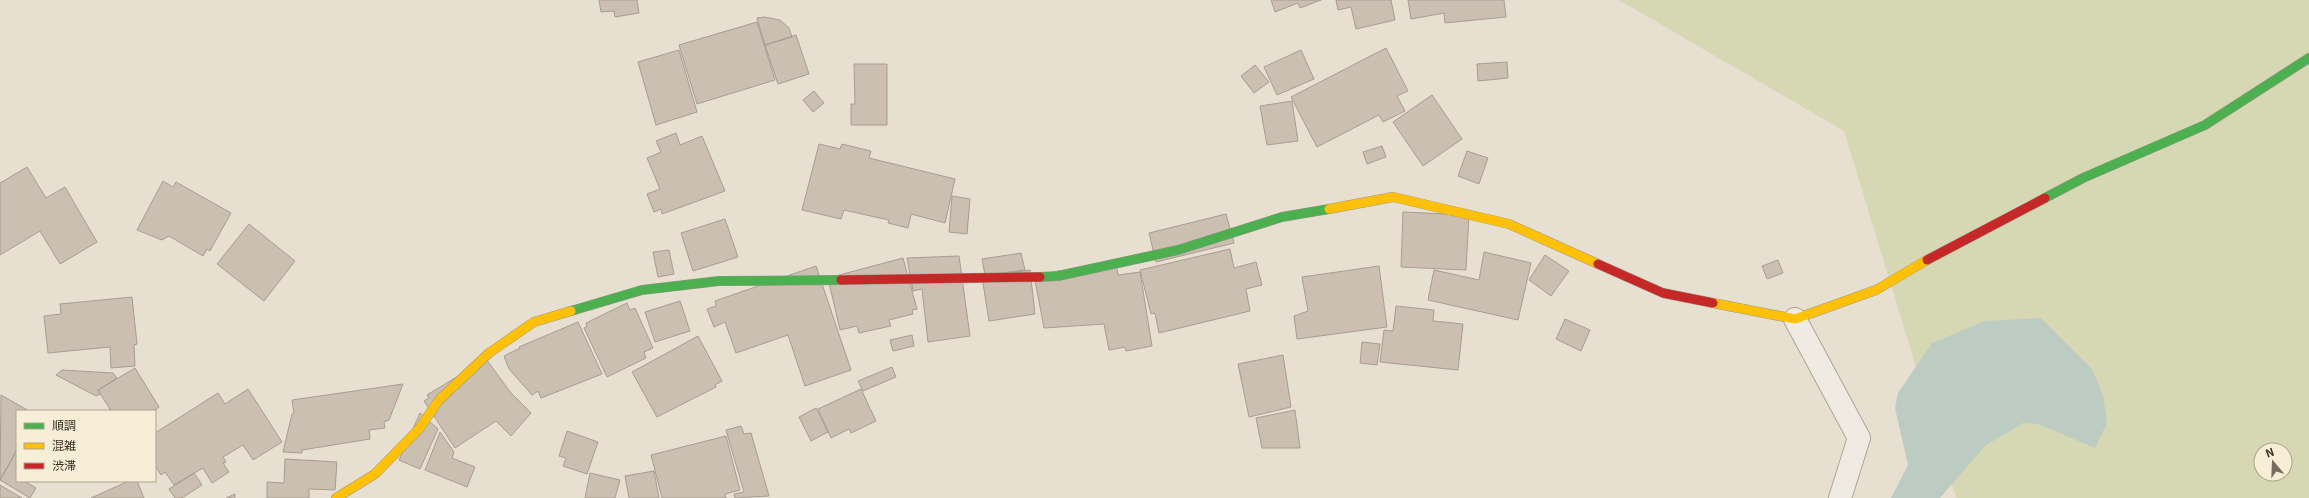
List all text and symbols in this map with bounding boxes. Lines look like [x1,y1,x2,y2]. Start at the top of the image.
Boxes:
legend [16,410,156,482]
text: 順調 [52,416,76,433]
text: 混雑 [52,436,76,453]
north arrow [2253,442,2293,482]
text: N [2263,443,2276,461]
text: 渋滞 [52,456,76,473]

